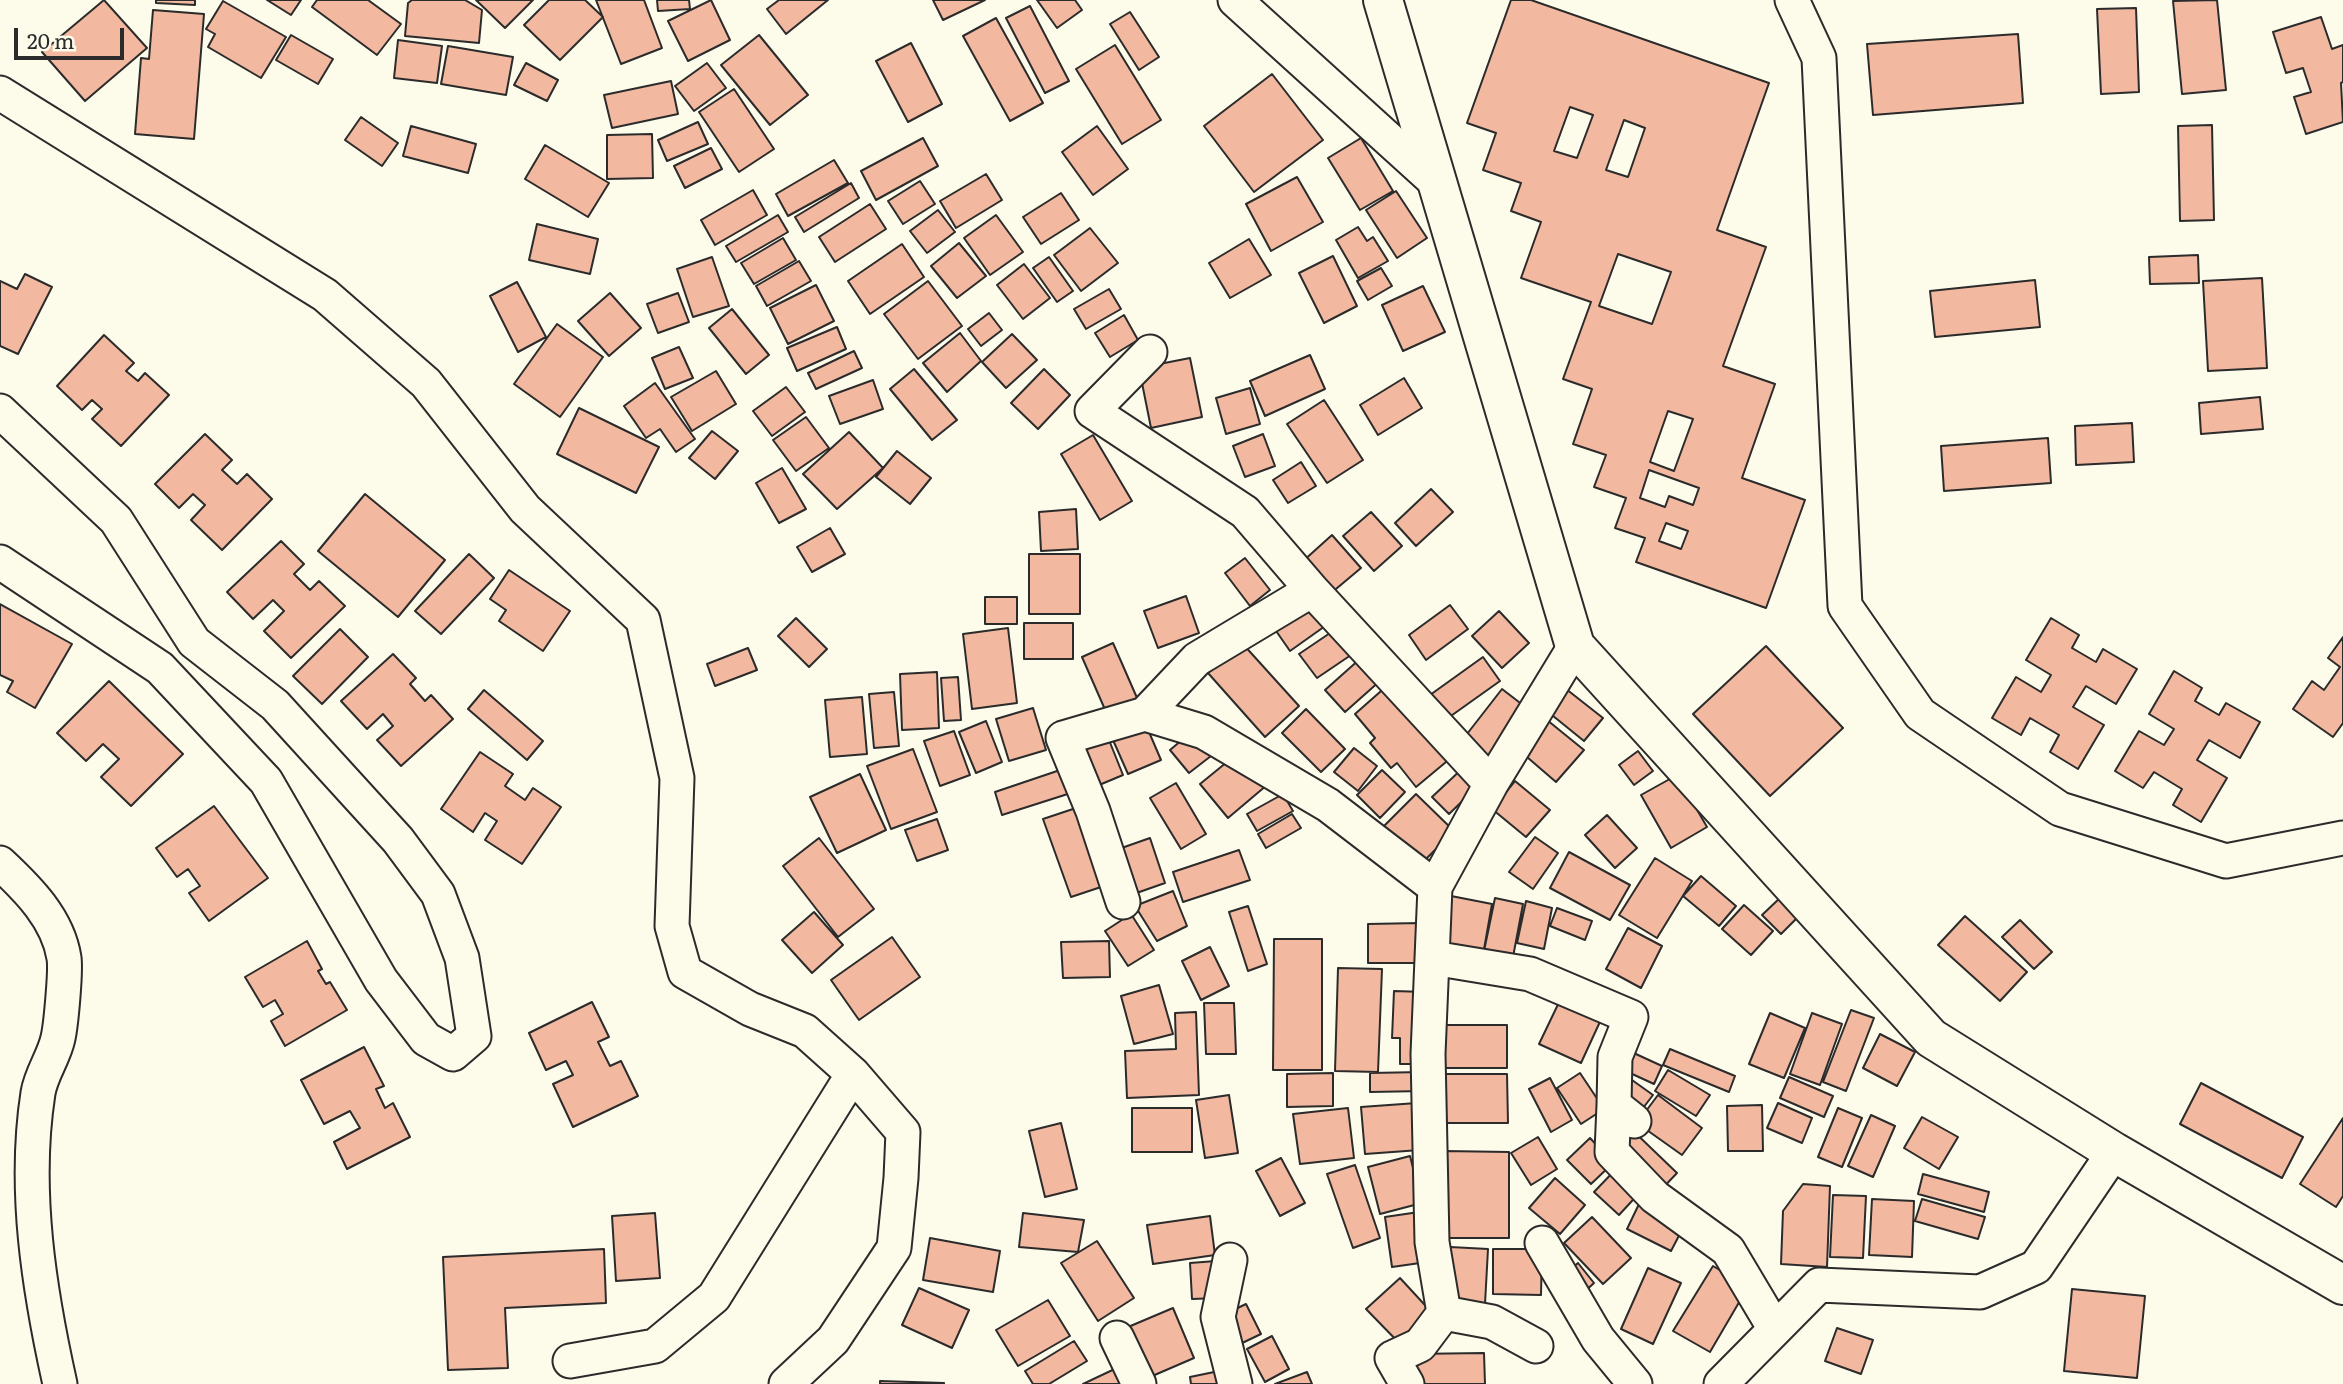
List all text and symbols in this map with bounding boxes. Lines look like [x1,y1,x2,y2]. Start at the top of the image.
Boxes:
scale bar [18,14,128,58]
text: 20 m [27,24,74,55]

